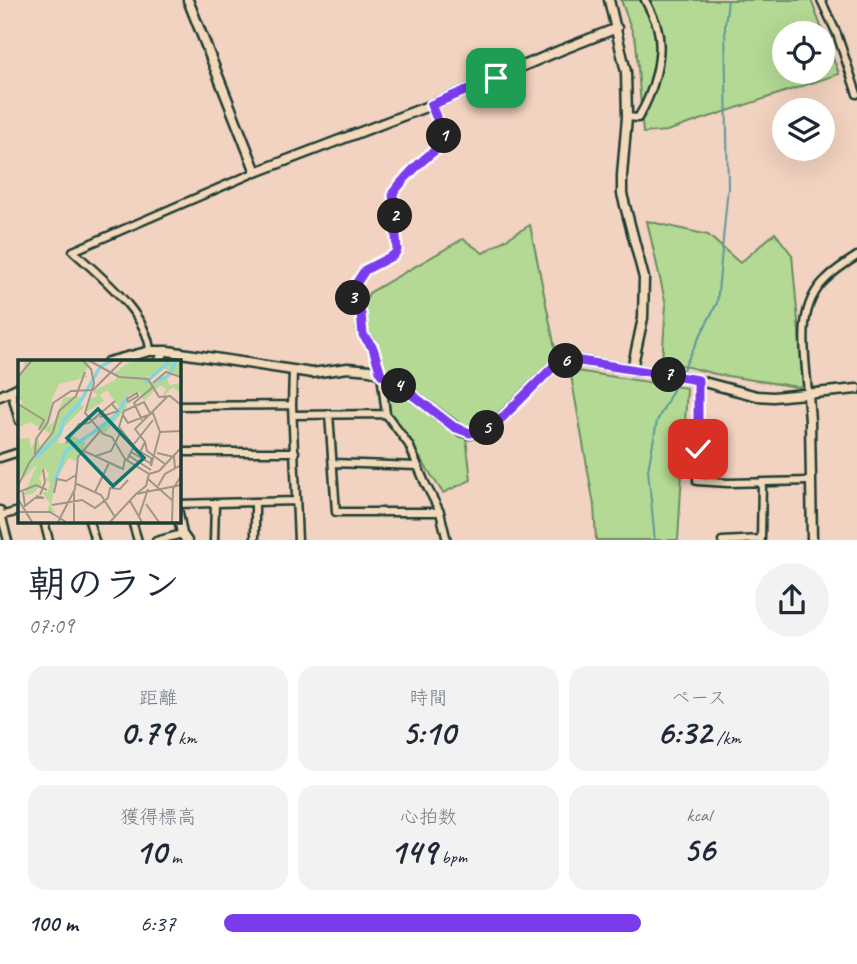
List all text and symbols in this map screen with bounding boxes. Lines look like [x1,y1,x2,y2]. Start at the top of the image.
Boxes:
map controls [772,21,835,161]
button: locate [772,21,835,84]
pin [466,48,526,108]
icon: arrive [477,59,515,97]
button: layers [772,98,835,161]
pin: 1 [426,118,462,154]
text: 1 [439,123,448,147]
pin: 2 [378,198,412,234]
text: 2 [390,203,399,227]
pin: 3 [336,280,370,316]
text: 3 [348,285,357,309]
pin: 6 [548,344,584,378]
text: 6 [561,348,570,372]
pin: 7 [652,358,686,392]
inset map [18,360,180,523]
text: 7 [664,362,673,386]
pin: 4 [382,368,416,404]
text: 4 [394,373,403,397]
pin: 5 [470,410,504,446]
text: 5 [482,415,491,439]
pin [668,419,728,479]
icon: check [679,430,717,468]
text: 朝のラン [28,561,180,608]
button: share [755,563,829,637]
text: 07:09 [28,611,74,640]
text: 距離 [139,686,177,710]
text: 時間 [409,686,448,710]
text: ペース [671,686,727,710]
text: 0.79 [120,710,173,755]
text: 5:10 [402,710,455,755]
text: 6:32 [657,710,712,755]
text: km [173,726,197,750]
text: /km [712,726,741,750]
text: kcal [686,803,711,827]
text: 獲得標高 [120,805,196,829]
text: 心拍数 [400,805,457,829]
text: 56 [683,827,715,872]
text: 10 [135,829,166,874]
text: 149 [390,829,437,874]
text: m [166,845,182,869]
text: bpm [437,845,467,869]
text: 100 m [28,909,78,938]
text: 6:37 [140,909,176,938]

